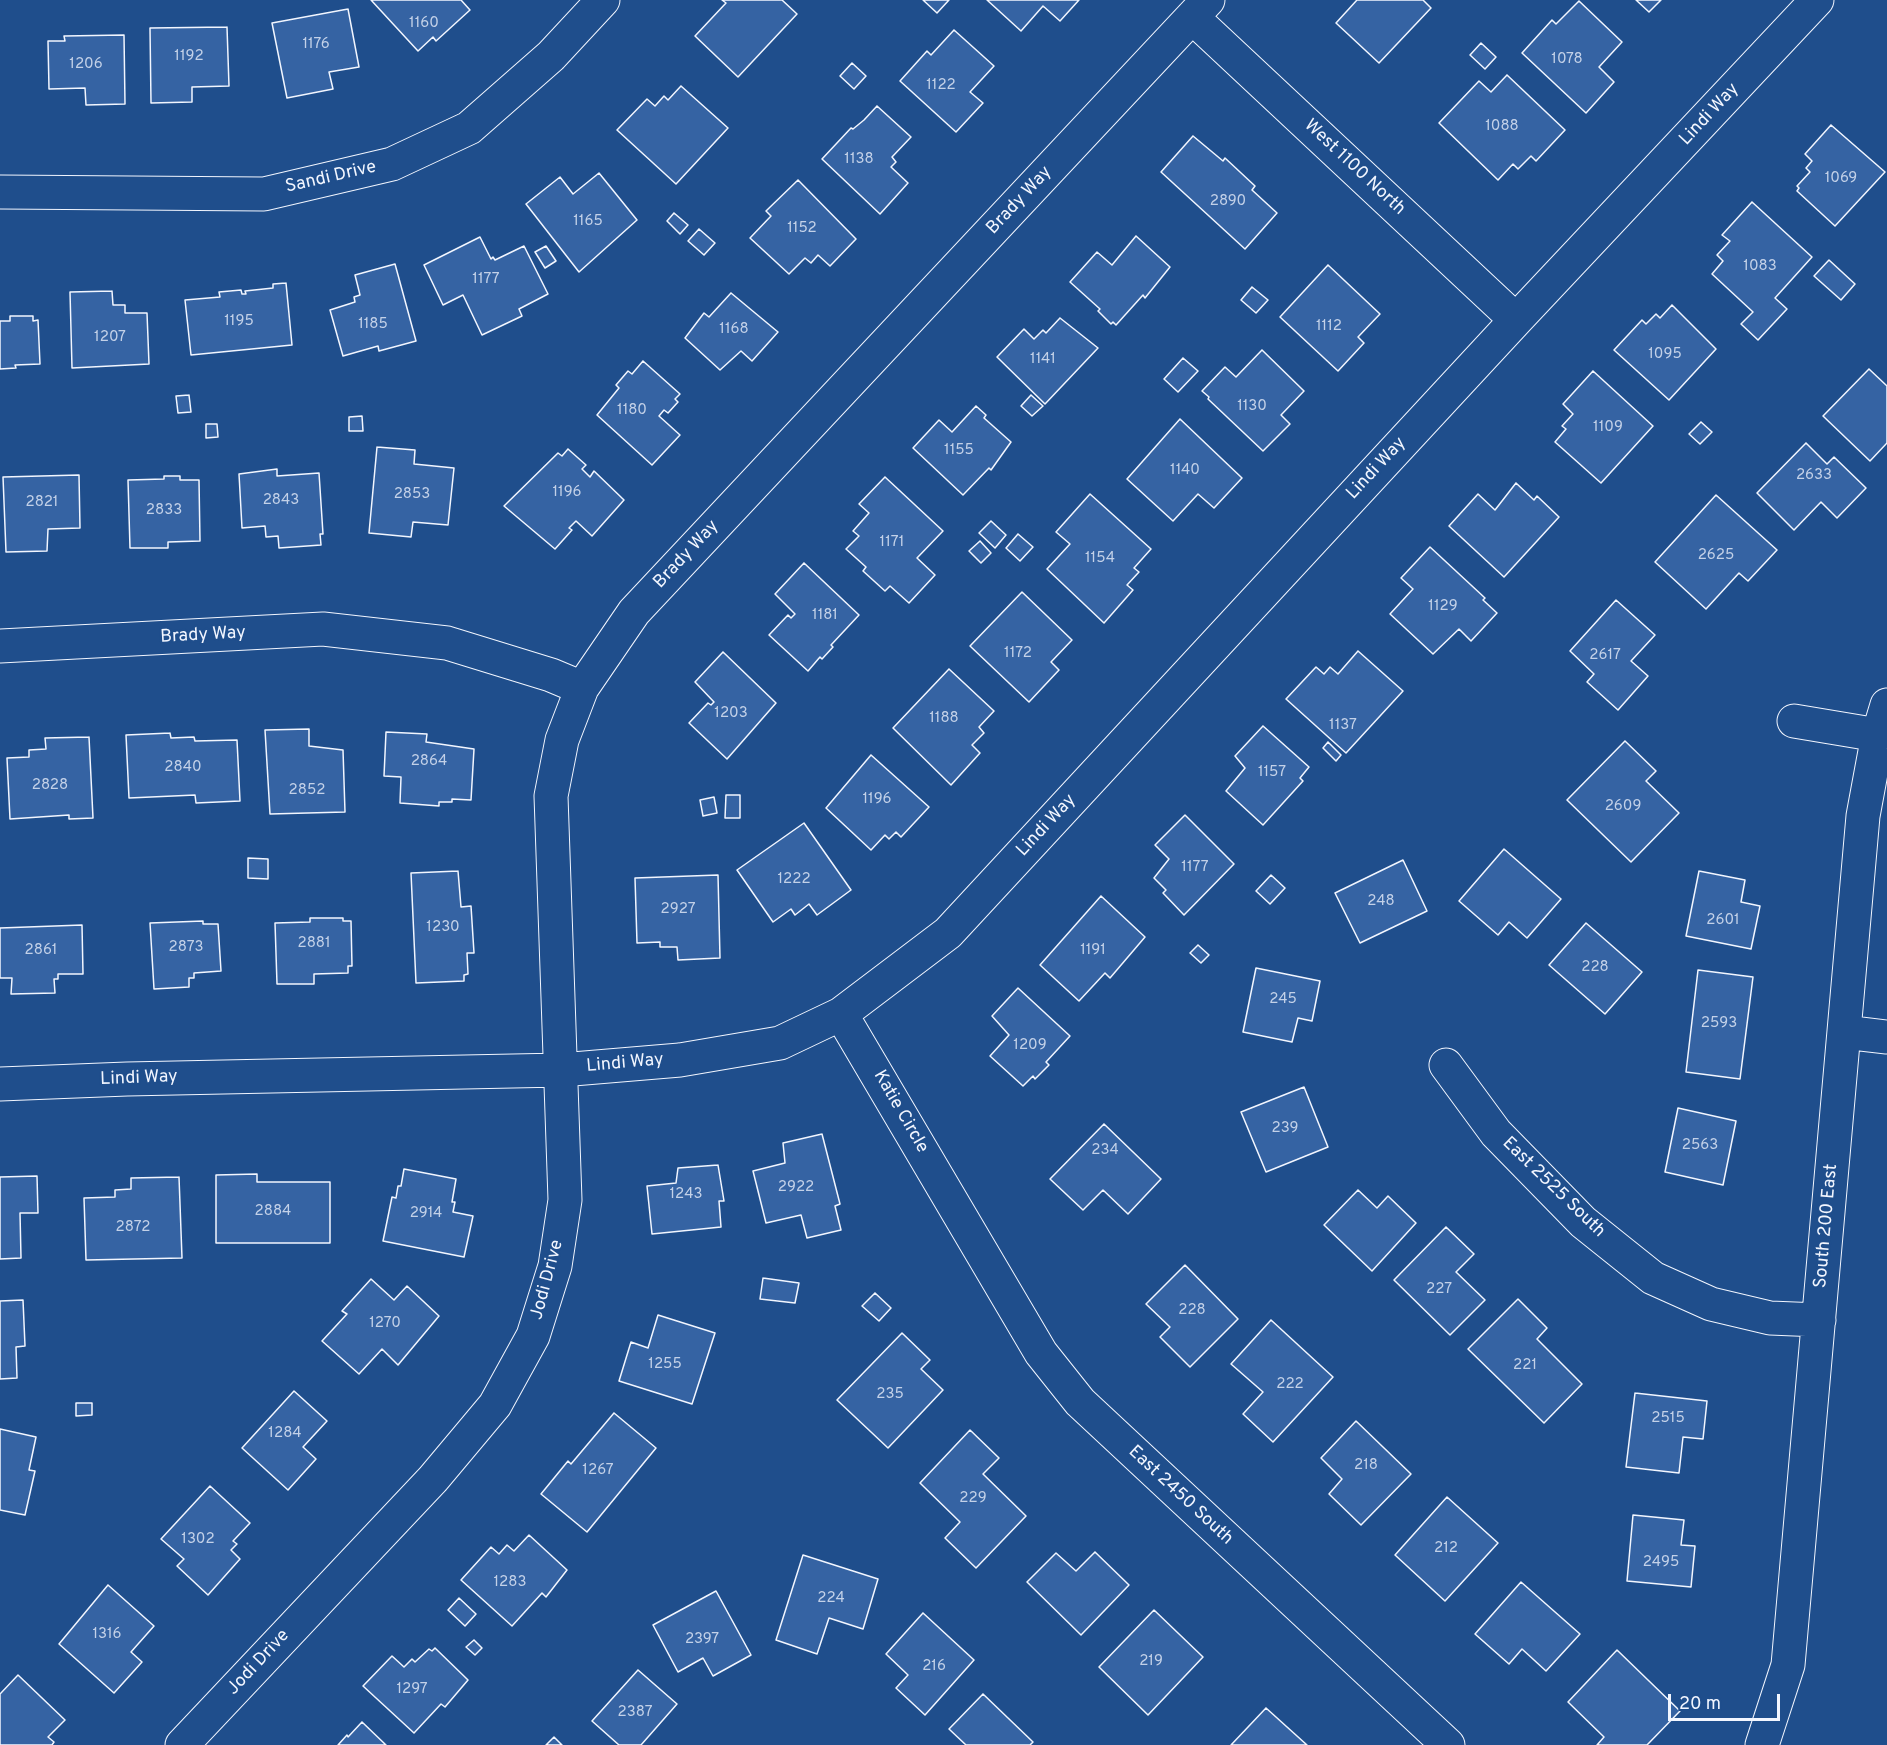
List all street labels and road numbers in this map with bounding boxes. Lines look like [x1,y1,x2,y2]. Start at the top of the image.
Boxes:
street label: Lindi Way [1676,79,1744,151]
street label: West 1100 North [1299,116,1409,220]
street label: Sandi Drive [284,157,378,199]
street label: Brady Way [983,162,1057,240]
street label: Lindi Way [1343,433,1411,505]
street label: Brady Way [650,516,724,594]
street label: Brady Way [160,623,246,649]
street label: Lindi Way [1013,790,1081,862]
street label: Lindi Way [585,1050,665,1078]
street label: Lindi Way [100,1067,178,1091]
street label: Katie Circle [868,1067,932,1157]
street label: East 2525 South [1497,1133,1609,1243]
street label: South 200 East [1811,1163,1843,1289]
street label: Jodi Drive [527,1238,569,1322]
street label: East 2450 South [1123,1442,1237,1550]
street label: Jodi Drive [223,1626,295,1700]

